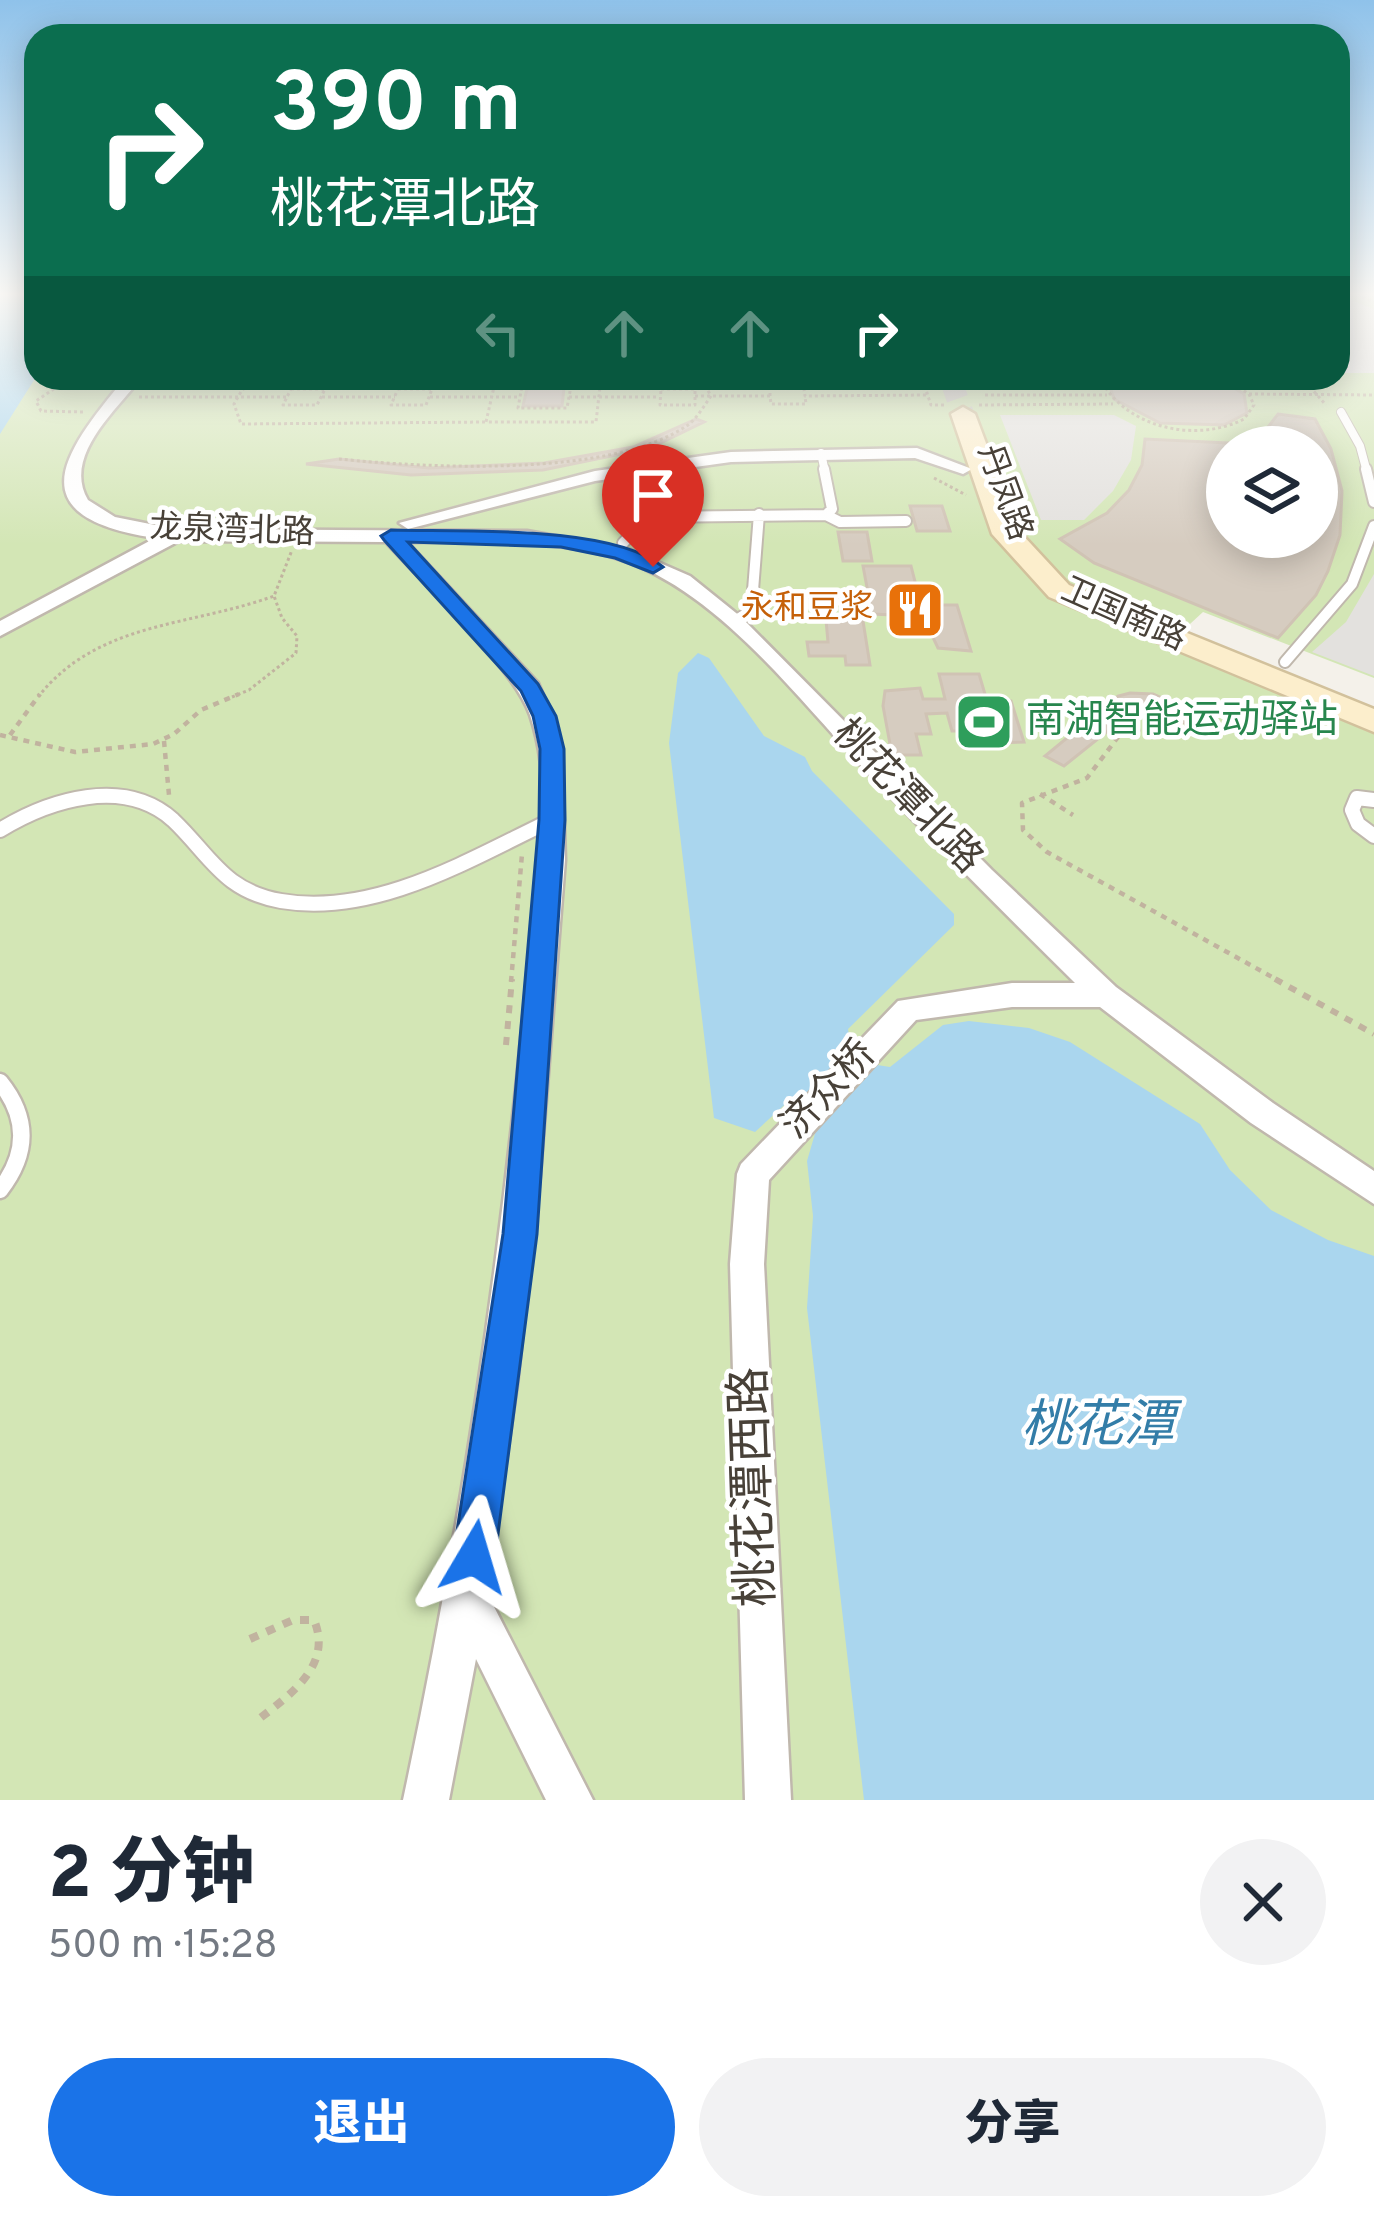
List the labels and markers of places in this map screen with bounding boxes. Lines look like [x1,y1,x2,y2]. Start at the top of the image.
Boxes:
pin [602,444,704,567]
restaurant icon: 永和豆浆 [884,579,946,641]
place label: 永和豆浆 [741,589,873,631]
sports icon: 南湖智能运动驿站 [953,691,1015,753]
place label: 南湖智能运动驿站 [1026,698,1338,747]

